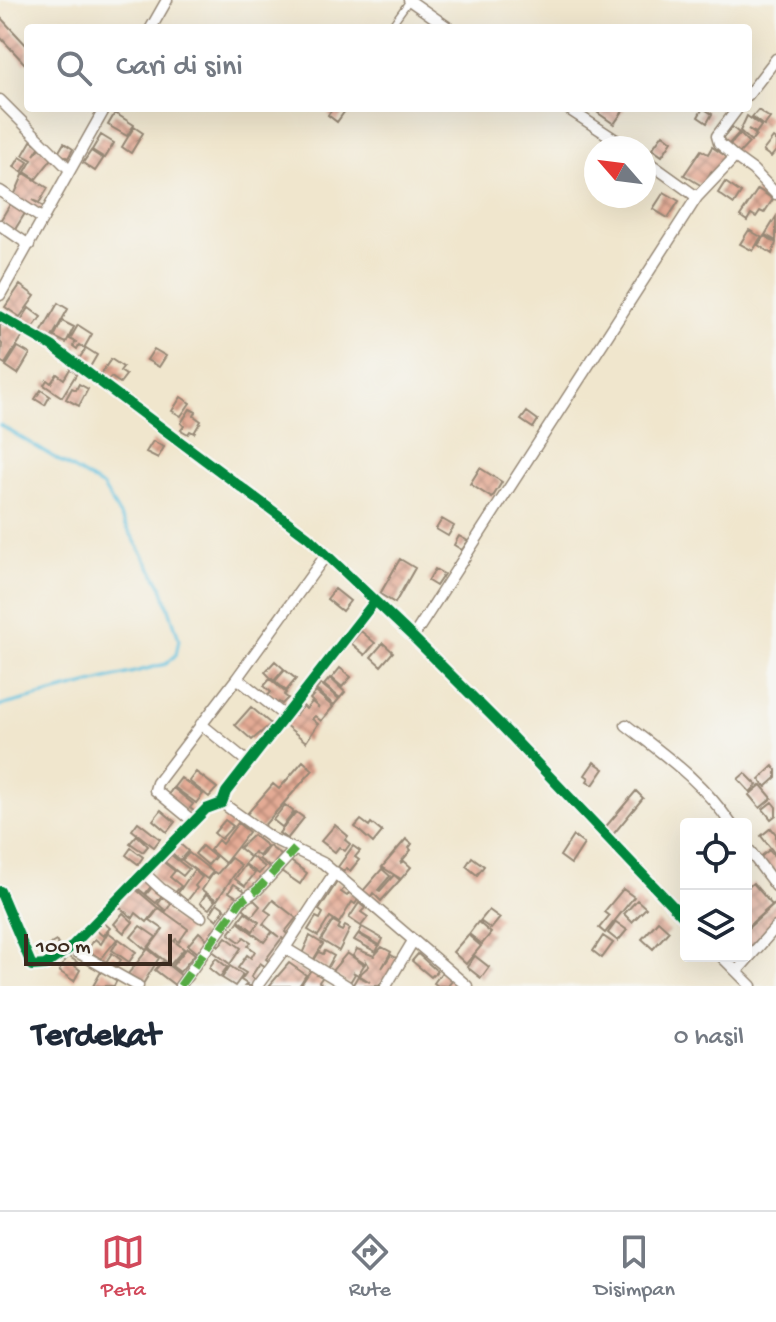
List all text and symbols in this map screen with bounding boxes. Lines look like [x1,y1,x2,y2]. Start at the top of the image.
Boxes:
search box [24,24,752,112]
icon: search [52,46,96,90]
text: Cari di sini [116,51,243,86]
north arrow [584,136,656,208]
map controls [680,818,752,962]
button: locate [680,818,752,890]
button: layers [680,890,752,962]
scale bar [24,930,172,966]
text: 100 m [36,935,91,961]
text: Terdekat [32,1018,160,1058]
text: 0 hasil [674,1023,744,1054]
tab: Peta [101,1230,146,1304]
tab: Rute [348,1230,392,1304]
tab: Disimpan [594,1230,675,1304]

